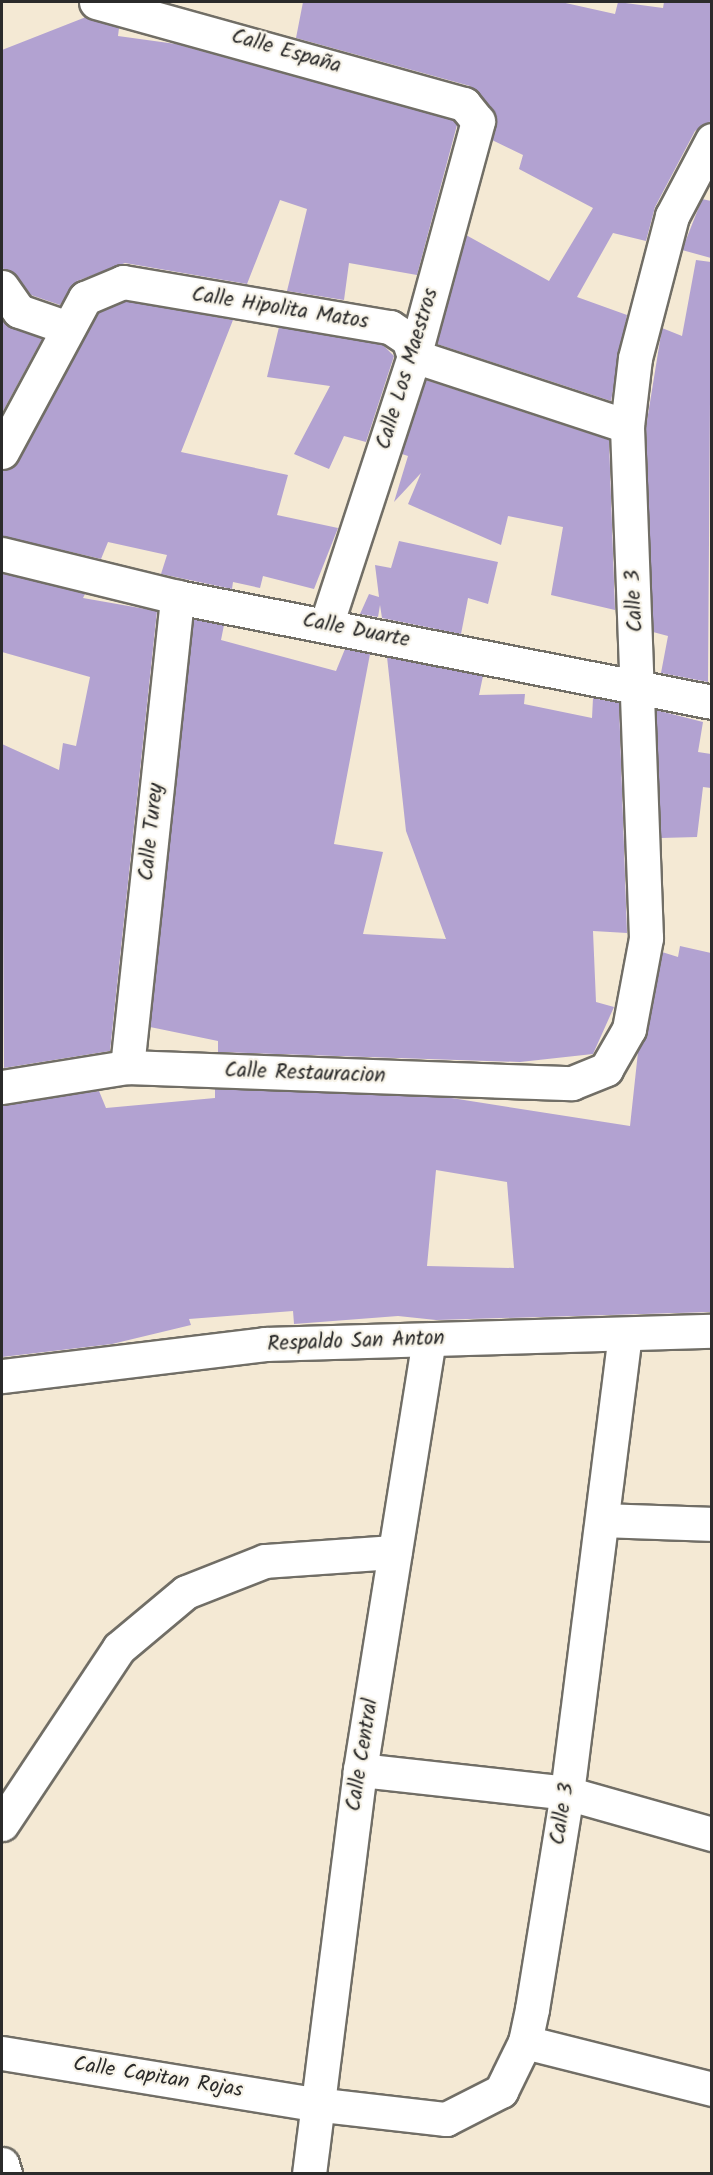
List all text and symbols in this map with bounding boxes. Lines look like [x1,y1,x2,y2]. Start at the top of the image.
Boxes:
street label: Calle España [228,24,344,80]
street label: Calle Hipolita Matos [190,283,370,335]
street label: Calle Los Maestros [371,285,445,453]
street label: Calle 3 [621,569,649,633]
street label: Calle Duarte [300,608,412,654]
street label: Calle Turey [134,782,170,882]
street label: Calle Restauracion [224,1059,386,1089]
street label: Respaldo San Anton [267,1326,445,1358]
street label: Calle Central [342,1697,384,1813]
street label: Calle 3 [546,1781,580,1847]
street label: Calle Capitan Rojas [71,2052,245,2104]

